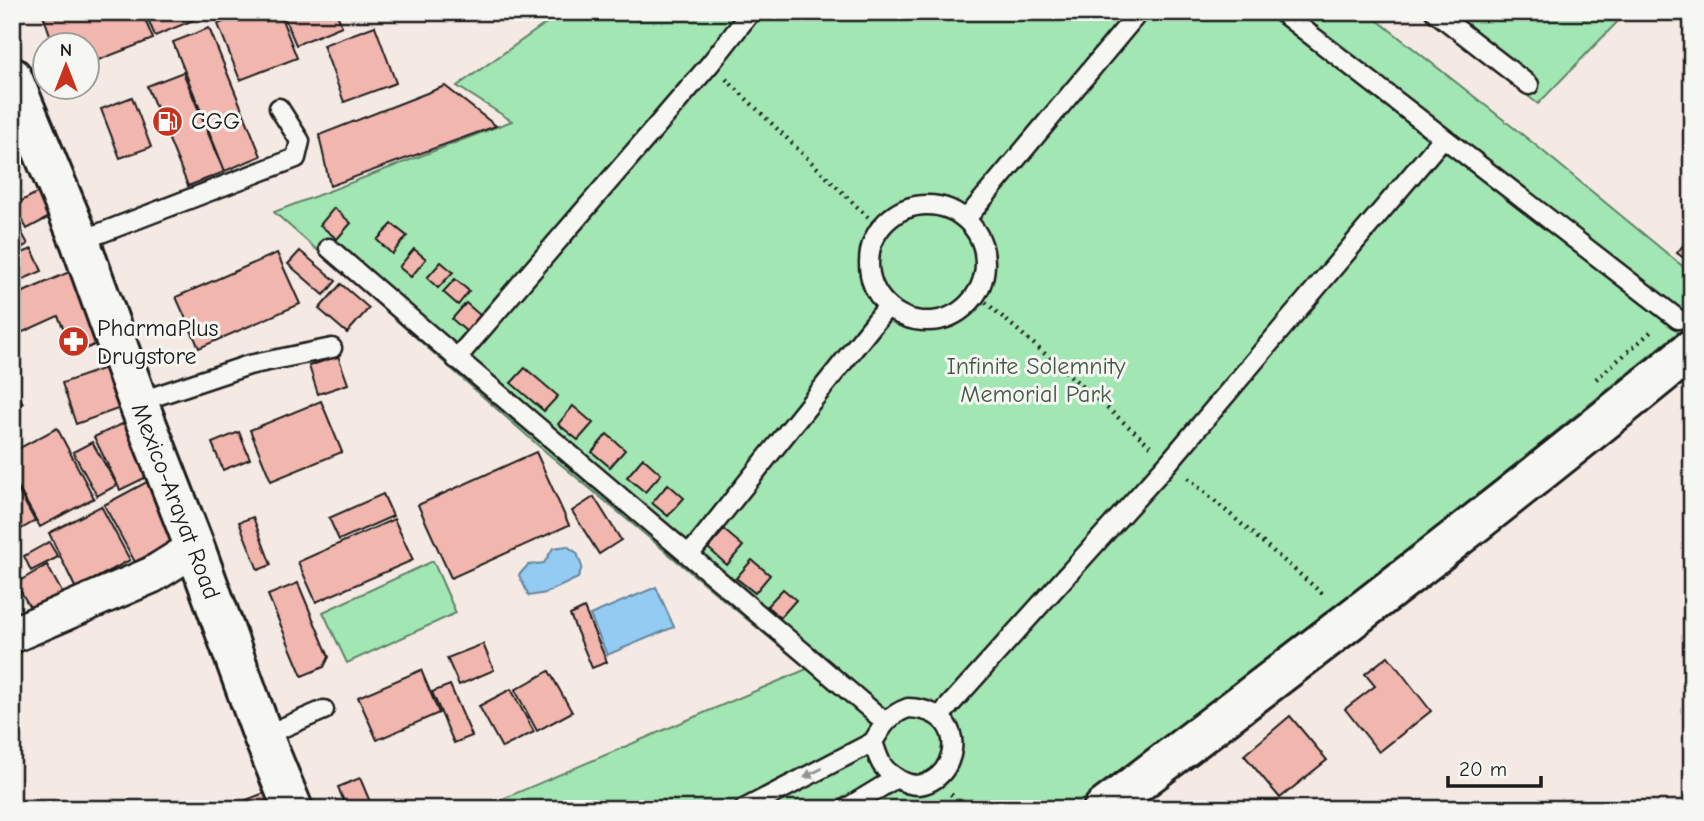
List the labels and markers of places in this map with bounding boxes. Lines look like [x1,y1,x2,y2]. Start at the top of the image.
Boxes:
fuel station icon: CGG [151,104,185,138]
place label: CGG [191,107,240,135]
place label: PharmaPlus Drugstore [97,314,218,370]
pharmacy icon: PharmaPlus Drugstore [57,325,91,359]

